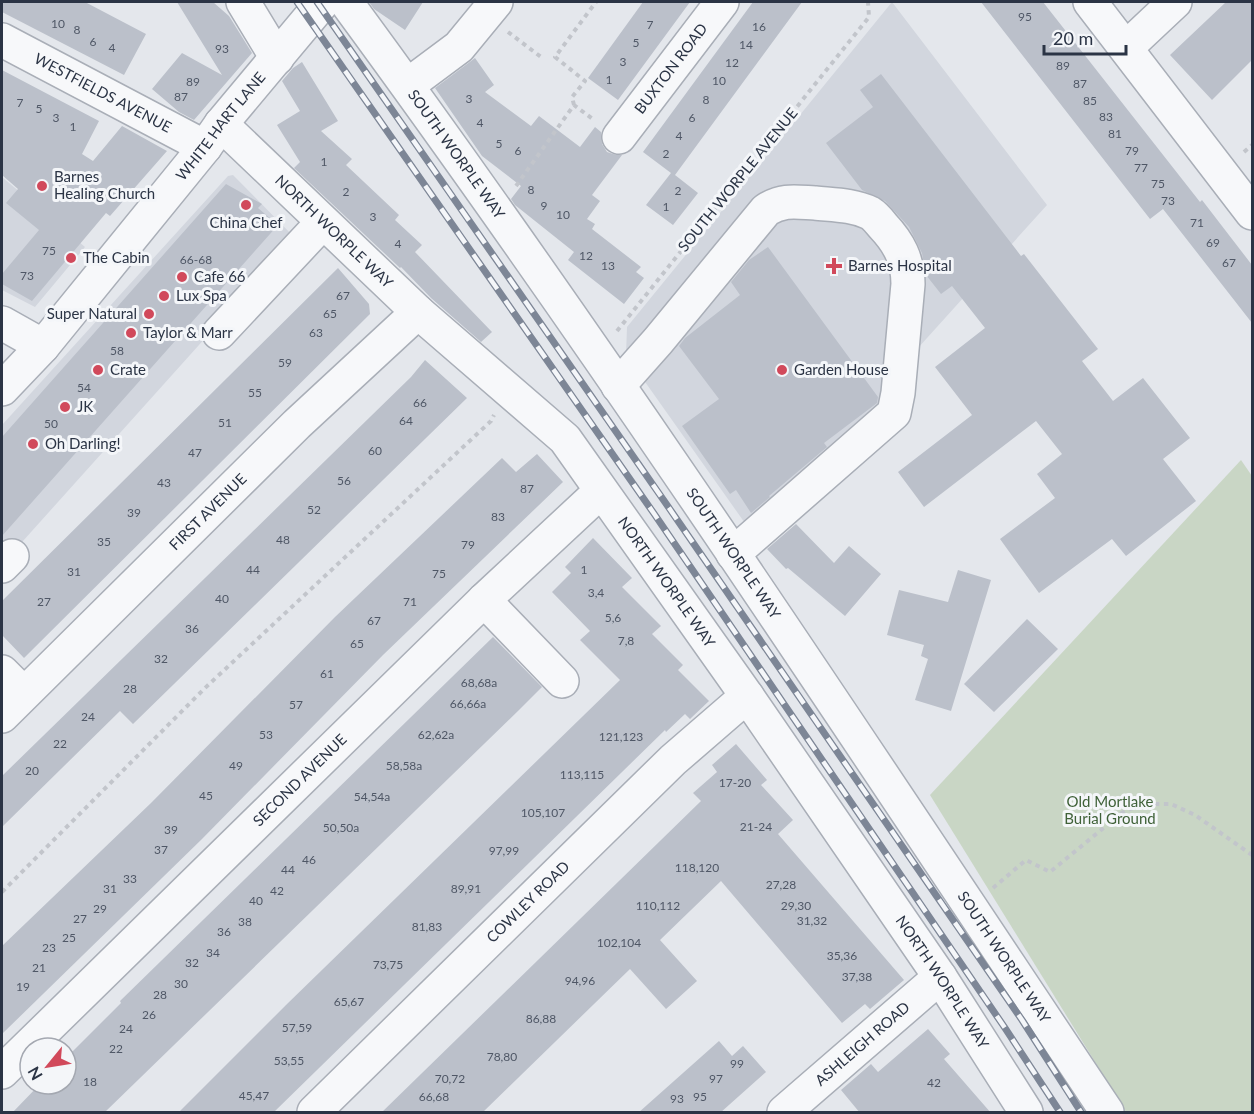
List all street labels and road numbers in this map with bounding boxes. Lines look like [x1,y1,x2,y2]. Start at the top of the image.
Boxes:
street label: BUXTON ROAD [630,19,711,117]
street label: WESTFIELDS AVENUE [32,49,175,136]
street label: WHITE HART LANE [172,68,269,184]
street label: SOUTH WORPLE WAY [405,86,509,222]
street label: SOUTH WORPLE AVENUE [674,104,801,255]
street label: NORTH WORPLE WAY [272,171,398,292]
street label: FIRST AVENUE [165,469,250,553]
street label: SOUTH WORPLE WAY [683,484,785,622]
street label: NORTH WORPLE WAY [615,513,720,651]
street label: SECOND AVENUE [249,730,350,829]
street label: COWLEY ROAD [482,857,573,946]
street label: SOUTH WORPLE WAY [954,887,1055,1026]
street label: NORTH WORPLE WAY [893,912,994,1052]
street label: ASHLEIGH ROAD [811,997,913,1089]

